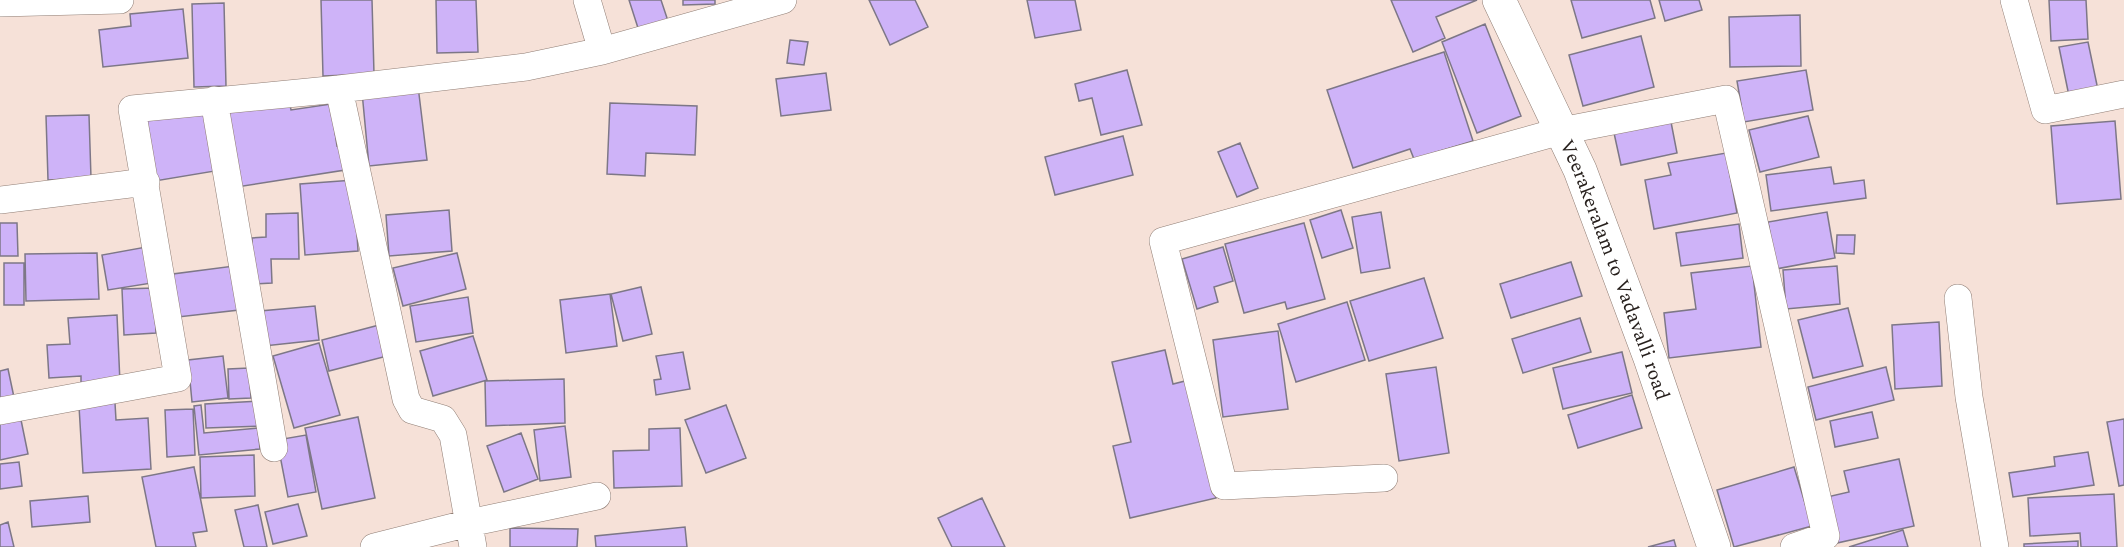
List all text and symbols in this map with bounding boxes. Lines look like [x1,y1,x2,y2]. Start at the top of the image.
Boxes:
street label: Veerakeralam to Vadavalli road [1551,134,1677,404]

